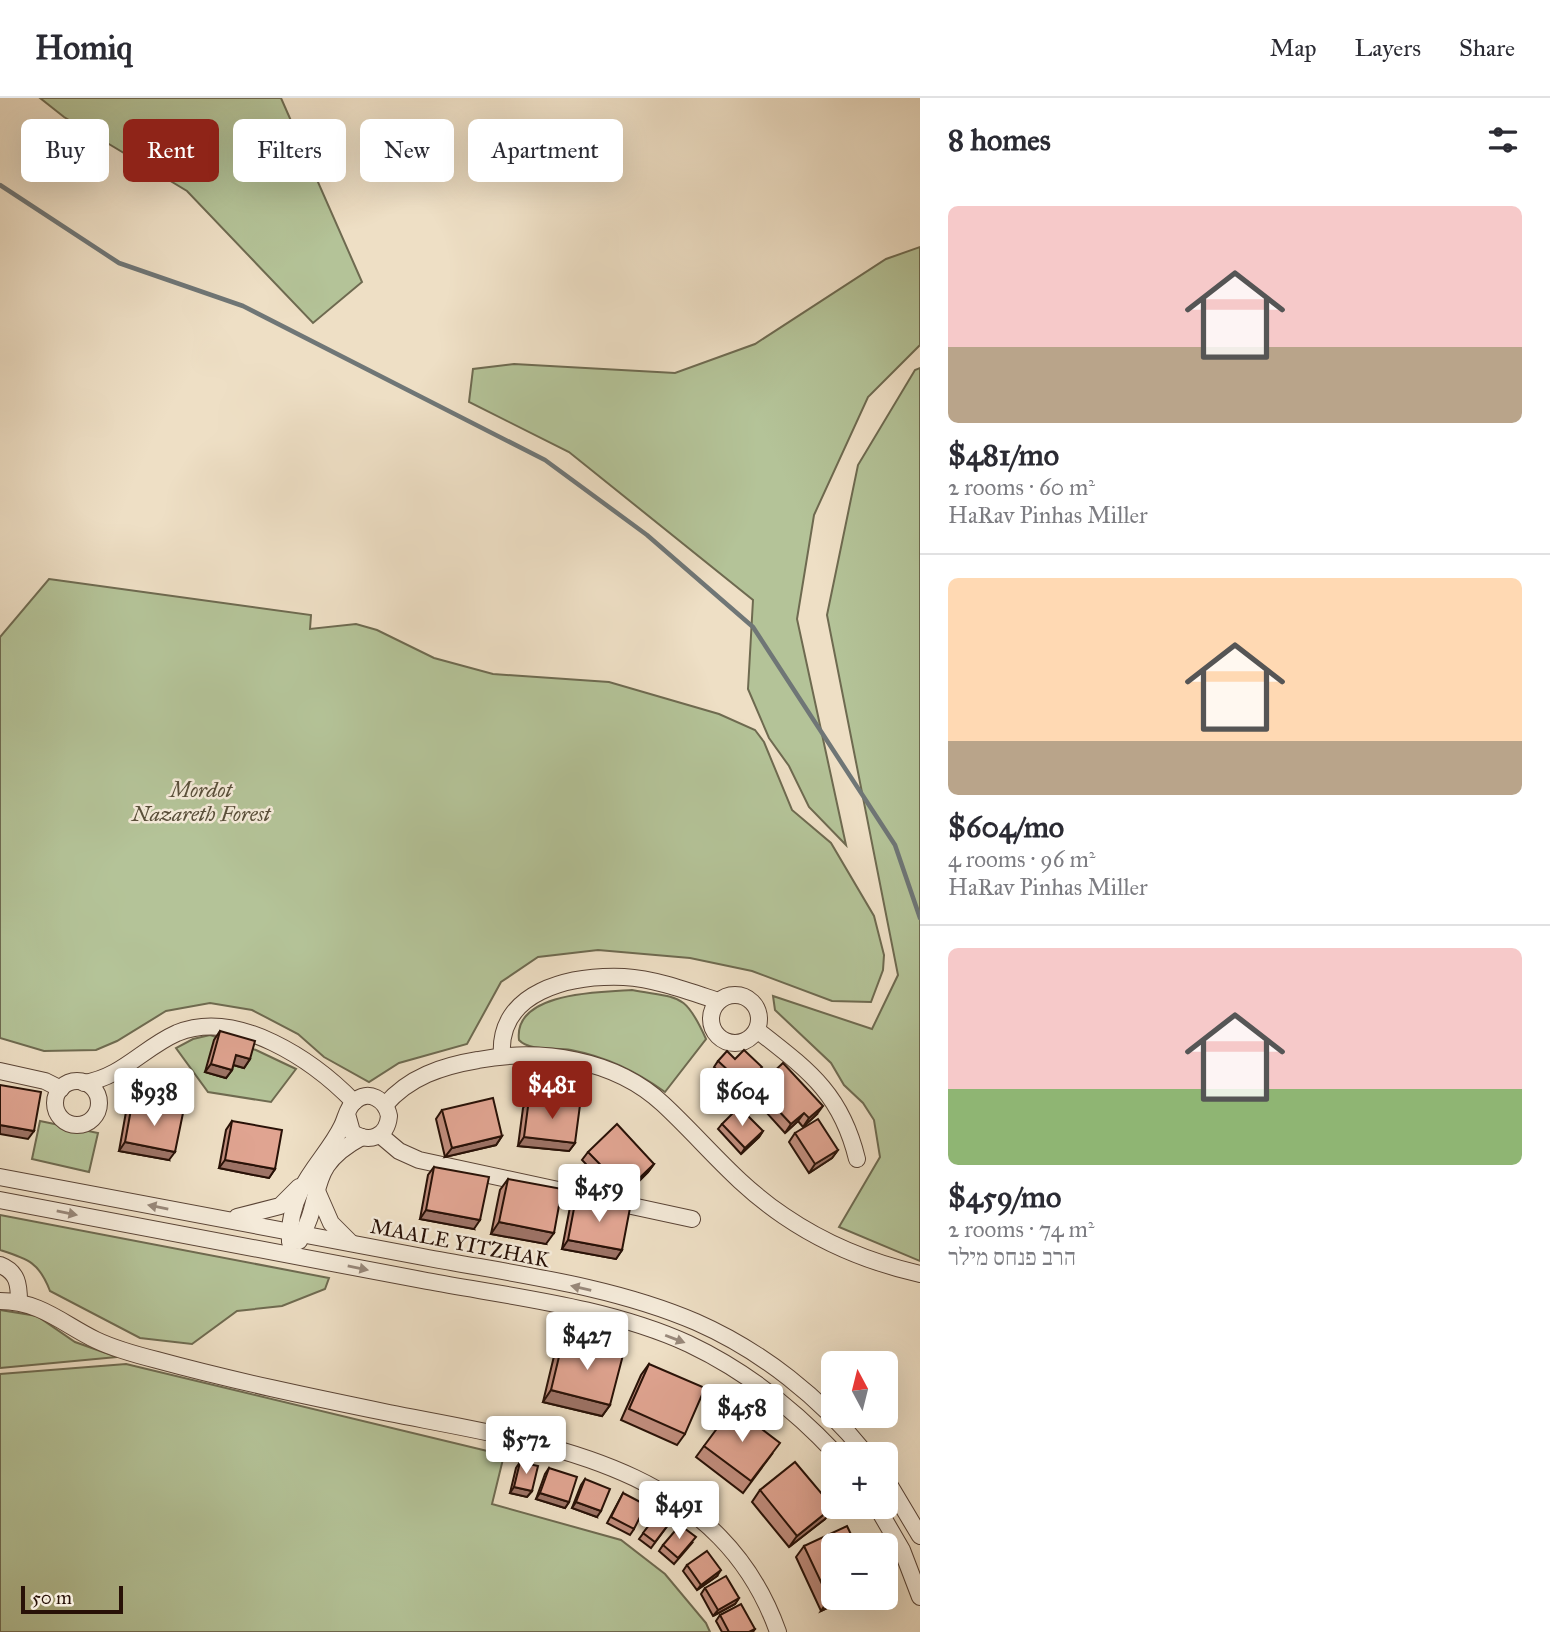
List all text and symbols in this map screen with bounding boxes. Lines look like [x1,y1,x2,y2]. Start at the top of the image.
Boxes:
text: Homiq [35,28,132,68]
text: Map [1270,33,1317,63]
text: Layers [1355,33,1421,63]
text: Share [1459,33,1515,63]
chip: Buy [21,119,109,182]
chip: Rent [123,119,219,182]
chip: Filters [233,119,346,182]
chip: New [360,119,454,182]
chip: Apartment [468,119,623,182]
icon: filters [1484,121,1522,159]
text: 8 homes [948,122,1051,158]
icon: home [1172,252,1298,378]
text: $481/mo [948,437,1059,473]
text: 2 rooms · 60 m² [948,473,1095,501]
text: HaRav Pinhas Miller [948,501,1148,529]
icon: home [1172,624,1298,750]
park label: Mordot Nazareth Forest [131,777,272,827]
text: $604/mo [948,809,1064,845]
text: 4 rooms · 96 m² [948,845,1095,873]
text: HaRav Pinhas Miller [948,873,1148,901]
icon: home [1172,994,1298,1120]
pin: $481 [511,1062,593,1121]
pin: $938 [113,1068,195,1128]
pin: $604 [701,1068,783,1128]
text: $481 [528,1070,576,1098]
text: $938 [130,1077,178,1105]
text: $604 [716,1077,768,1105]
pin: $459 [558,1164,640,1224]
text: $459 [574,1173,624,1201]
text: $459/mo [948,1179,1061,1215]
one-way arrow [147,1201,169,1212]
one-way arrow [56,1207,78,1218]
street label: MAALE YITZHAK [368,1213,553,1273]
text: 2 rooms · 74 m² [948,1215,1094,1243]
text: הרב פנחס מילר [948,1243,1076,1271]
one-way arrow [347,1262,369,1273]
one-way arrow [570,1282,592,1293]
pin: $427 [546,1312,628,1372]
text: $427 [562,1321,612,1349]
one-way arrow [664,1333,685,1344]
north arrow [821,1351,898,1428]
map controls [821,1351,898,1610]
pin: $458 [701,1384,783,1444]
text: $458 [717,1393,767,1421]
pin: $572 [485,1416,567,1476]
text: $572 [502,1425,550,1453]
button: + [821,1442,898,1519]
pin: $491 [638,1482,720,1541]
text: $491 [655,1490,703,1518]
button: − [821,1533,898,1610]
scale bar [21,1583,122,1615]
text: 50 m [32,1586,72,1609]

